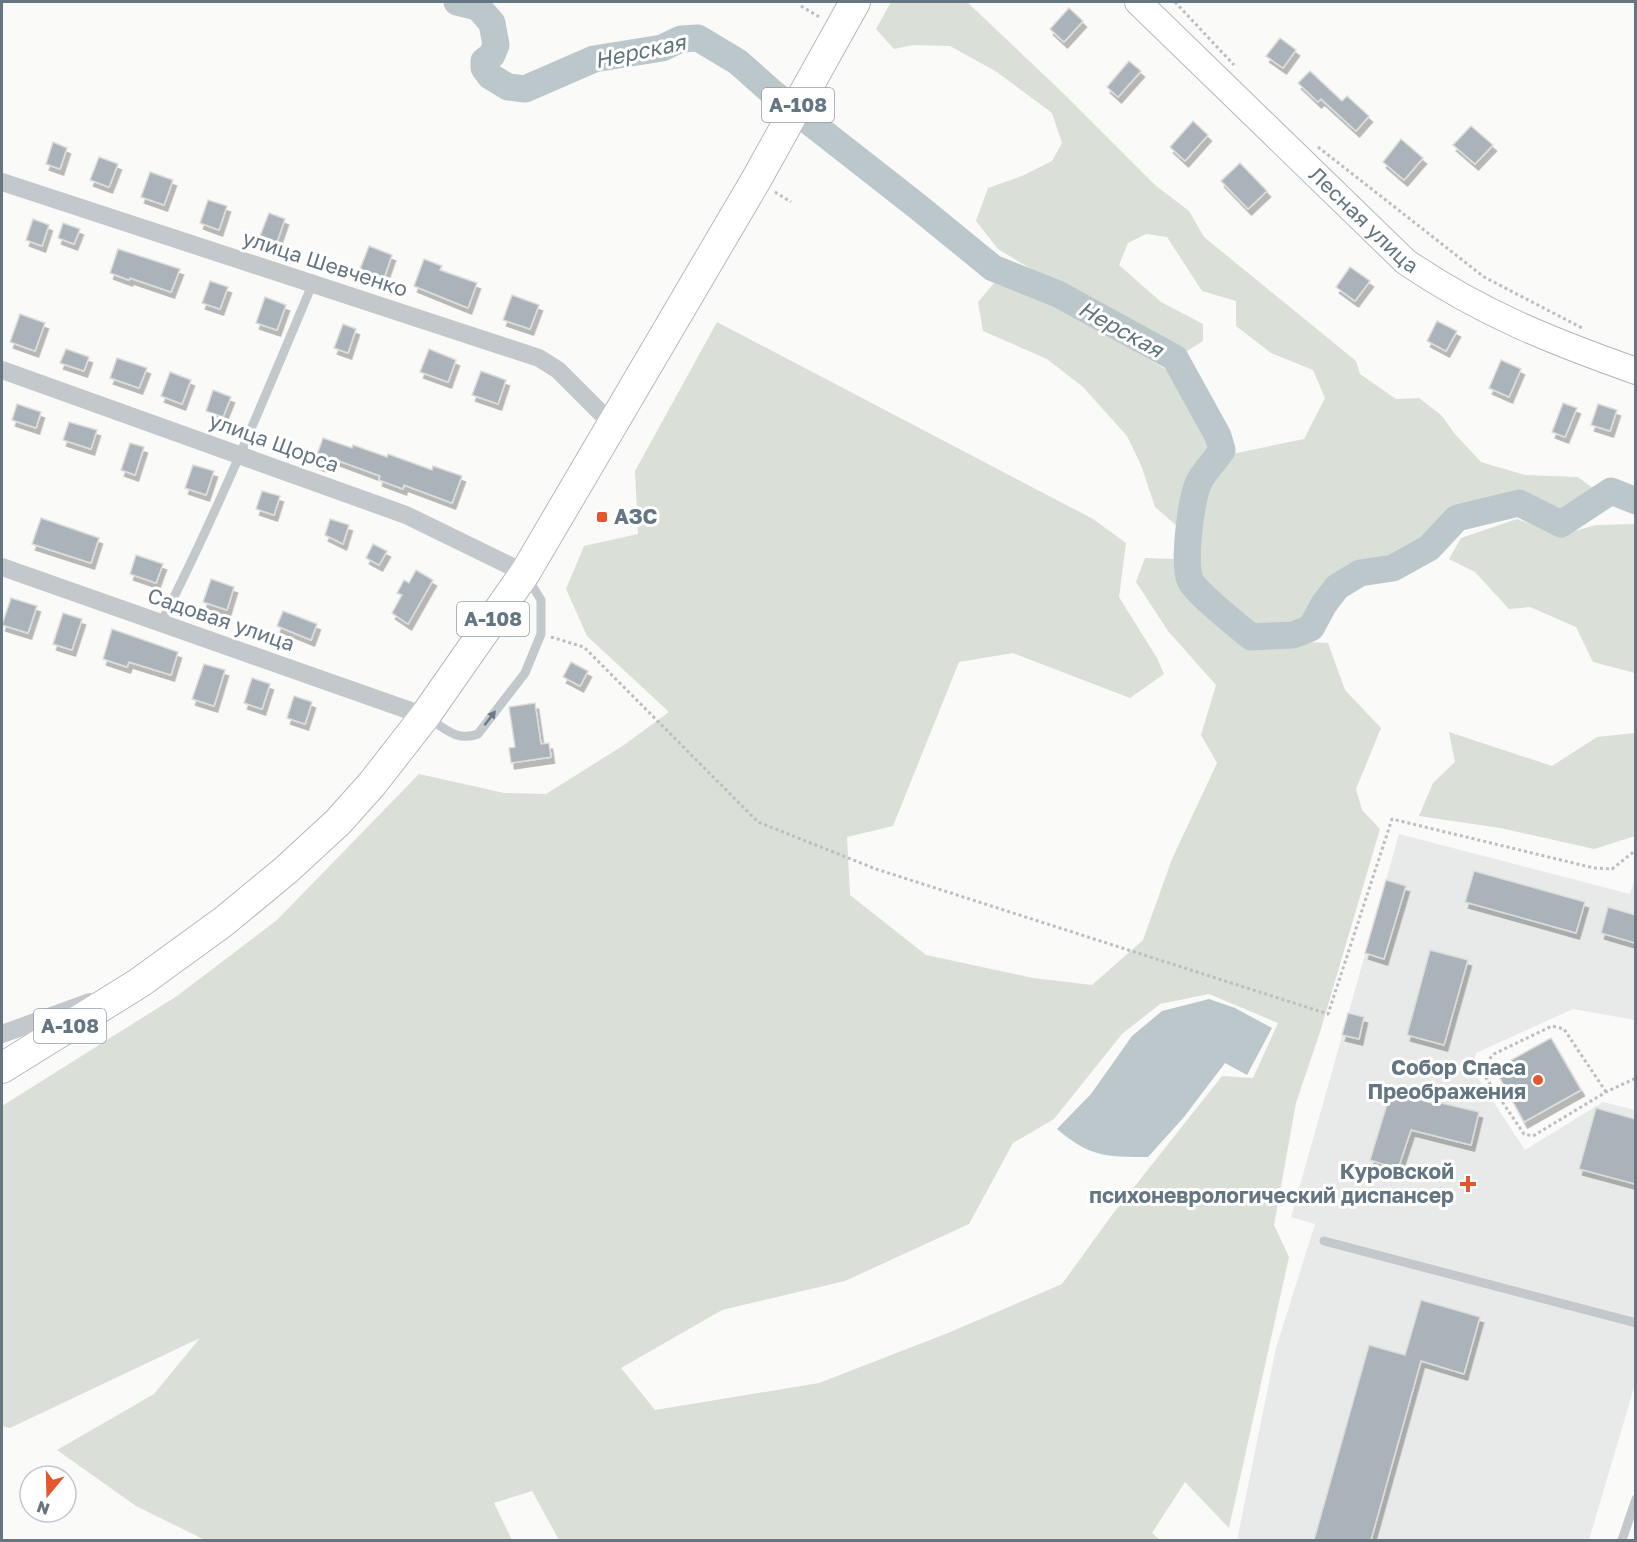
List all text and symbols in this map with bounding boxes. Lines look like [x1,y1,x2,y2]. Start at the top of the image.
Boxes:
water label: Нерская [592,27,689,73]
road number: А-108 [762,88,834,122]
street label: Лесная улица [1304,161,1424,279]
street label: улица Шевченко [239,224,411,302]
water label: Нерская [1074,294,1169,363]
street label: улица Щорса [206,407,343,478]
place label: АЗС [614,503,657,529]
marker: АЗС [595,510,609,524]
street label: Садовая улица [144,582,298,656]
road number: А-108 [457,602,529,636]
one-way arrow [484,711,496,726]
road number: А-108 [34,1009,106,1043]
place label: Собор Спаса Преображения [1367,1054,1526,1104]
marker: Собор Спаса Преображения [1531,1073,1545,1087]
place label: Куровской психоневрологический диспансер [1089,1158,1454,1208]
marker: Куровской психоневрологический диспансер [1459,1175,1477,1193]
north arrow [18,1464,78,1524]
text: N [34,1497,52,1520]

